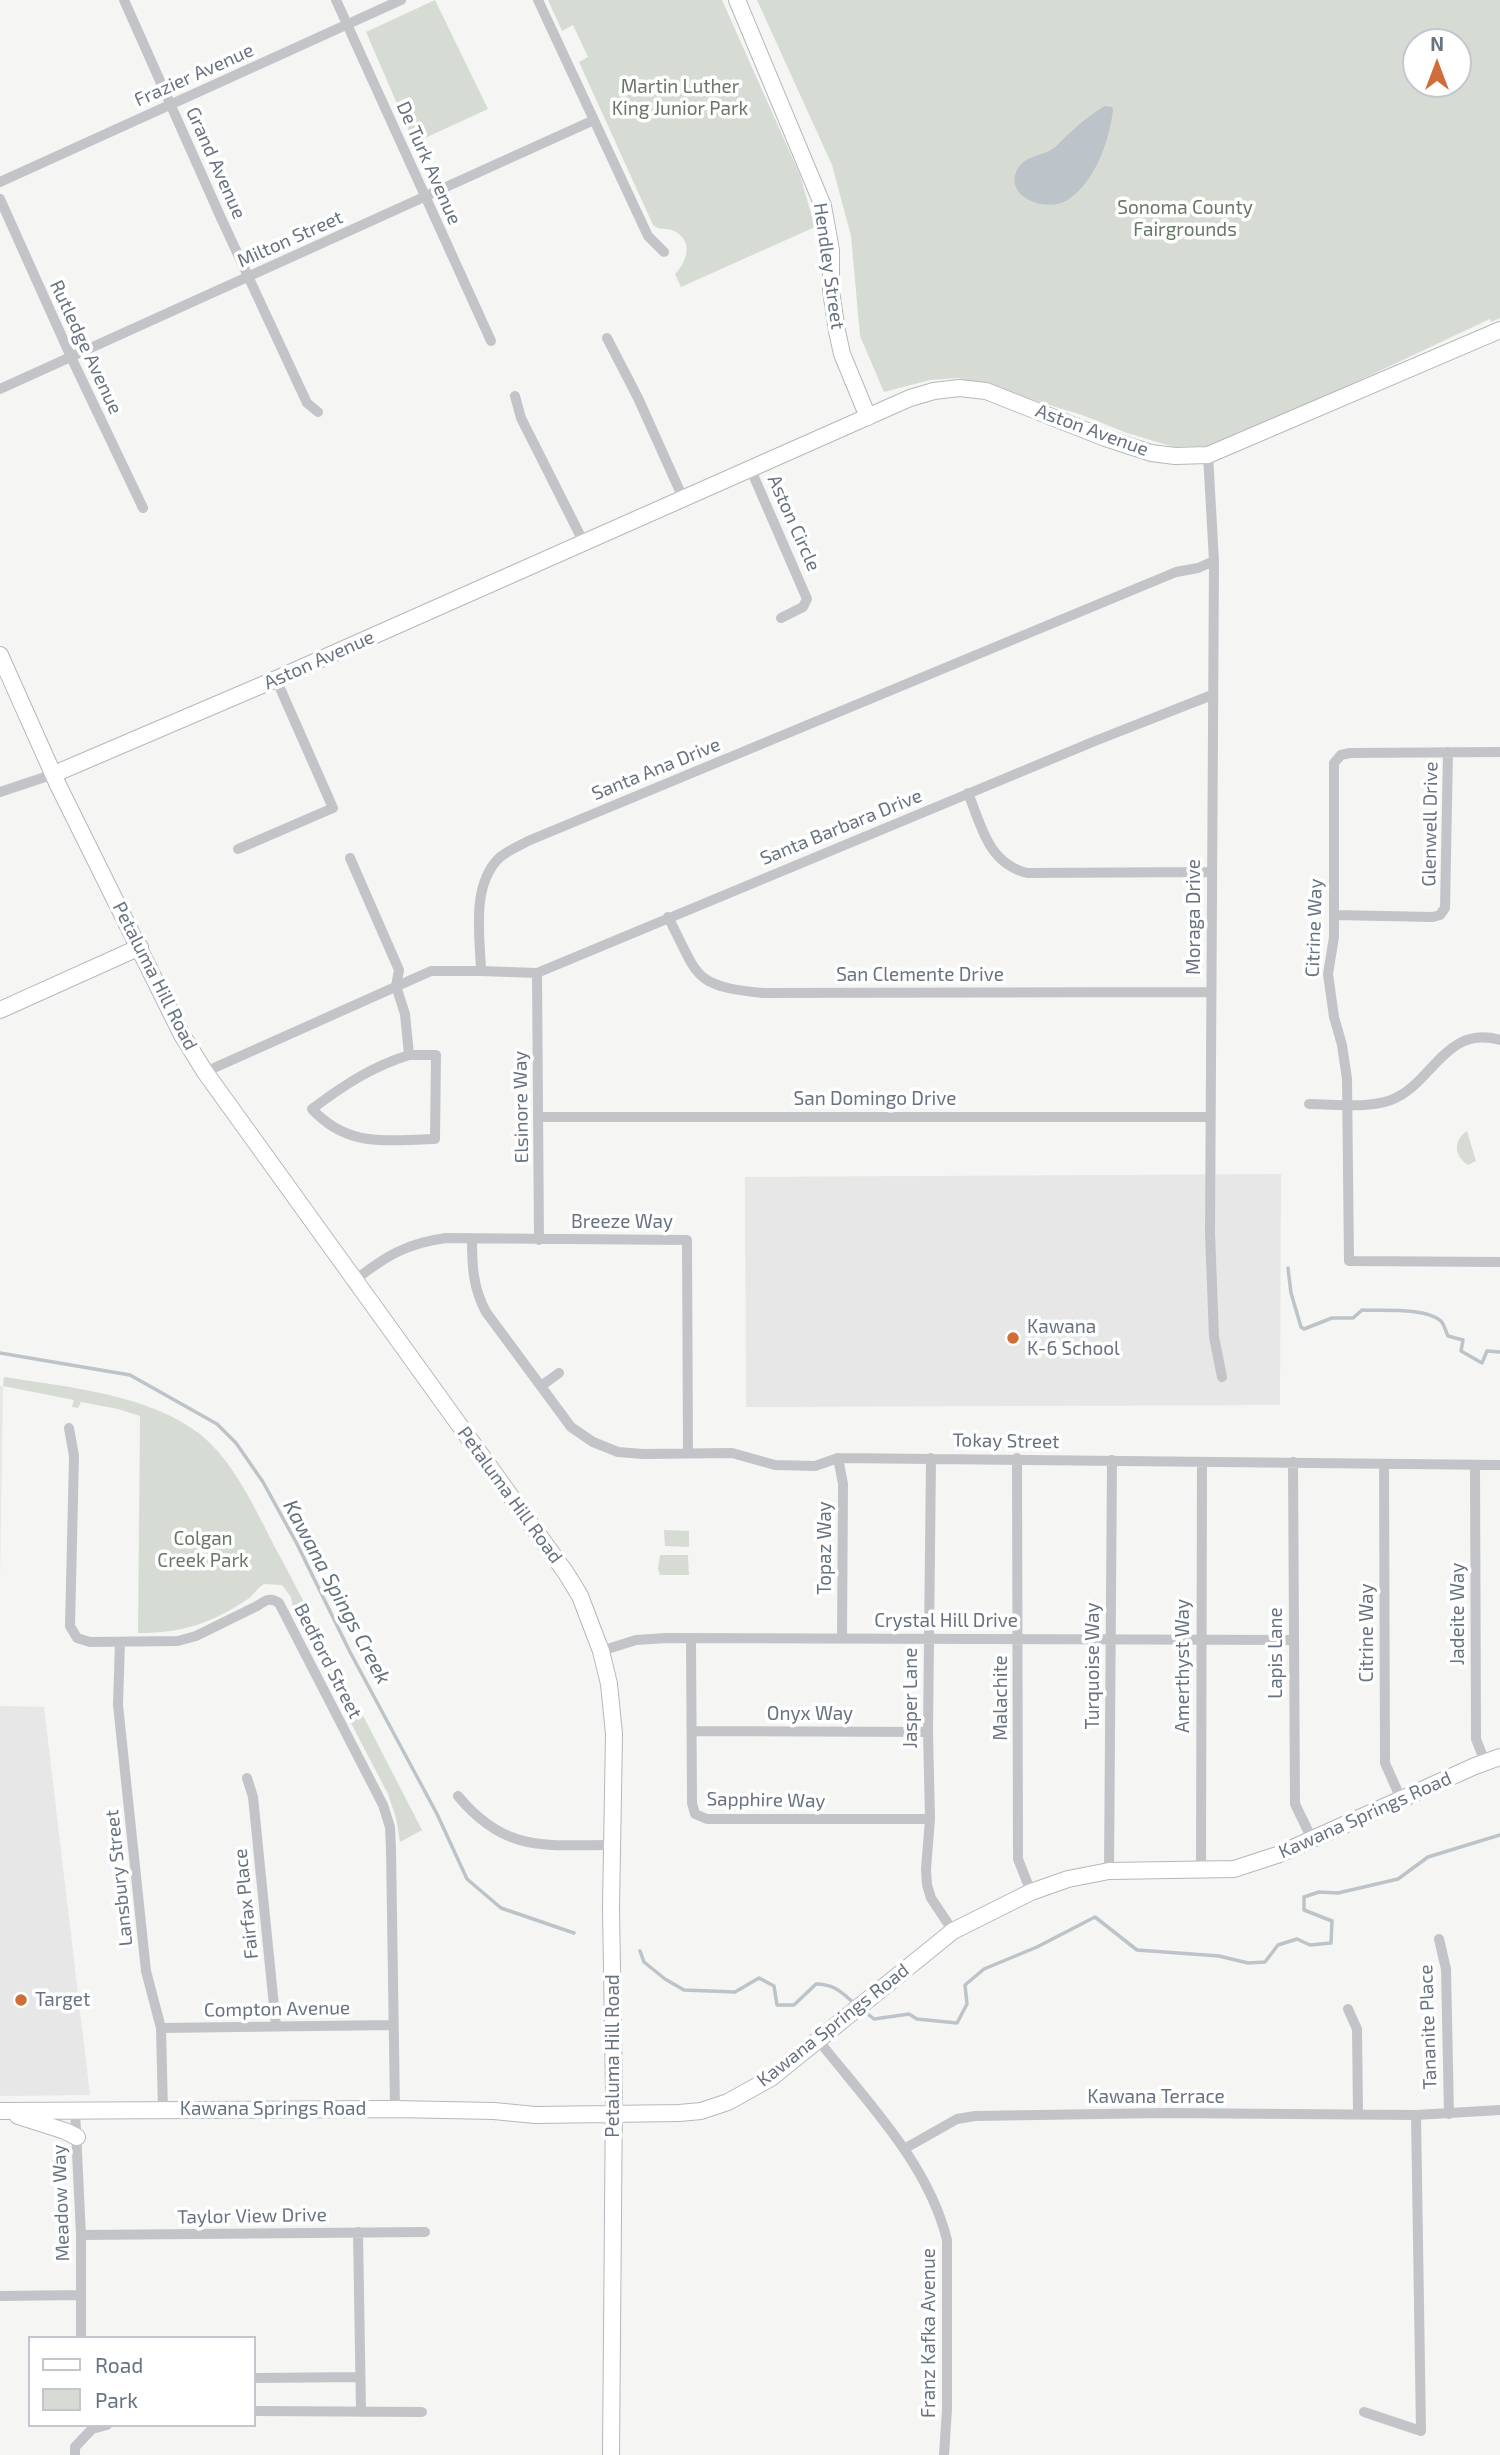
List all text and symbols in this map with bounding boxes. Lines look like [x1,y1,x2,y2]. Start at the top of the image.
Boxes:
north arrow [1402,28,1472,98]
text: N [1430,32,1444,55]
street label: Frazier Avenue [131,39,257,111]
park label: Martin Luther King Junior Park [612,76,748,120]
street label: De Turk Avenue [392,98,466,228]
street label: Grand Avenue [181,104,251,222]
park label: Sonoma County Fairgrounds [1117,197,1253,241]
street label: Hendley Street [809,201,849,331]
street label: Milton Street [234,206,346,272]
street label: Rutledge Avenue [45,276,127,418]
street label: Aston Avenue [1032,399,1152,461]
street label: Aston Circle [763,471,825,575]
street label: Aston Avenue [260,625,378,695]
street label: Santa Ana Drive [588,733,724,805]
street label: Glenwell Drive [1418,761,1442,887]
street label: Santa Barbara Drive [757,784,925,870]
street label: Moraga Drive [1183,859,1205,975]
street label: Citrine Way [1301,878,1327,978]
street label: Petaluma Hill Road [108,898,202,1054]
street label: San Clemente Drive [836,964,1004,986]
street label: Elsinore Way [509,1051,533,1163]
street label: San Domingo Drive [794,1088,956,1110]
street label: Breeze Way [571,1211,673,1233]
place label: Kawana K-6 School [1027,1316,1120,1360]
marker: Kawana K-6 School [1005,1330,1021,1346]
street label: Petaluma Hill Road [453,1422,567,1568]
street label: Tokay Street [952,1429,1060,1453]
water label: Kawana Spings Creek [278,1496,396,1688]
street label: Topaz Way [814,1501,836,1595]
park label: Colgan Creek Park [157,1528,249,1572]
street label: Jadeite Way [1447,1563,1469,1665]
street label: Citrine Way [1356,1584,1378,1682]
street label: Amerthyst Way [1172,1599,1194,1733]
street label: Bedford Street [289,1600,367,1722]
street label: Turquoise Way [1082,1602,1104,1730]
street label: Lapis Lane [1265,1607,1287,1699]
street label: Crystal Hill Drive [874,1610,1018,1632]
street label: Jasper Lane [900,1647,922,1749]
street label: Malachite [990,1655,1012,1741]
street label: Onyx Way [767,1703,853,1725]
street label: Kawana Springs Road [1275,1767,1455,1863]
street label: Sapphire Way [706,1788,826,1812]
street label: Lansbury Street [100,1809,138,1947]
street label: Fairfax Place [229,1848,263,1960]
street label: Kawana Springs Road [752,1959,914,2091]
street label: Tananite Place [1414,1964,1442,2090]
street label: Petaluma Hill Road [602,1974,624,2138]
place label: Target [35,1989,90,2011]
marker: Target [13,1992,29,2008]
street label: Compton Avenue [204,1996,350,2022]
street label: Kawana Terrace [1087,2086,1225,2108]
street label: Kawana Springs Road [180,2098,366,2120]
street label: Meadow Way [48,2144,74,2262]
street label: Taylor View Drive [177,2203,327,2229]
street label: Franz Kafka Avenue [918,2248,940,2418]
legend [28,2336,256,2427]
text: Road [95,2352,143,2377]
text: Park [95,2387,138,2412]

